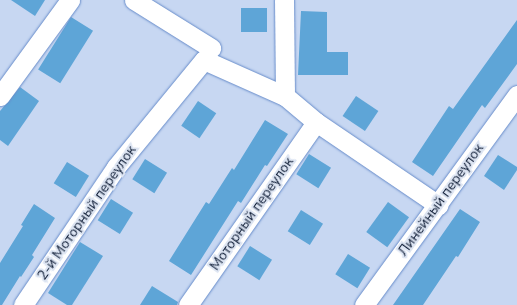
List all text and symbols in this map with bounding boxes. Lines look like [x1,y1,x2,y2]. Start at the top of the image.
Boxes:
street label: Линейный переулок [395,141,487,259]
street label: 2-й Моторный переулок [34,142,140,284]
street label: Моторный переулок [207,154,297,274]

